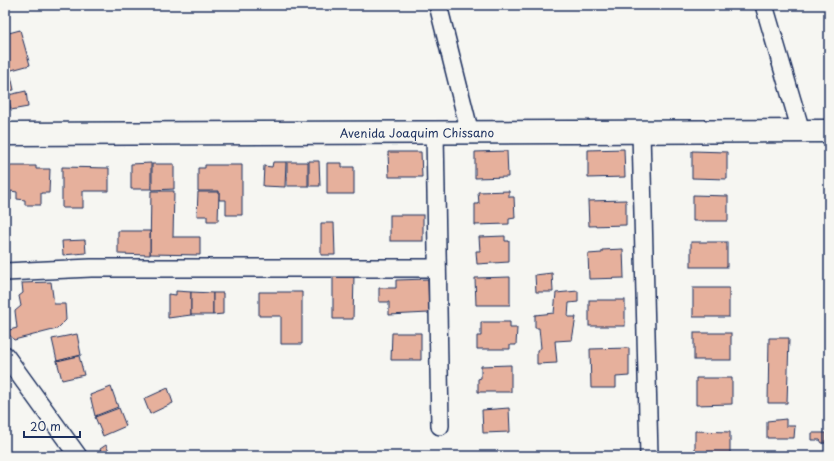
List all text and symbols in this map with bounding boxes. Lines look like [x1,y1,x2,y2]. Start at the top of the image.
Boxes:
street label: Avenida Joaquim Chissano [340,123,495,142]
scale bar [24,413,80,439]
text: 20 m [30,417,61,435]

